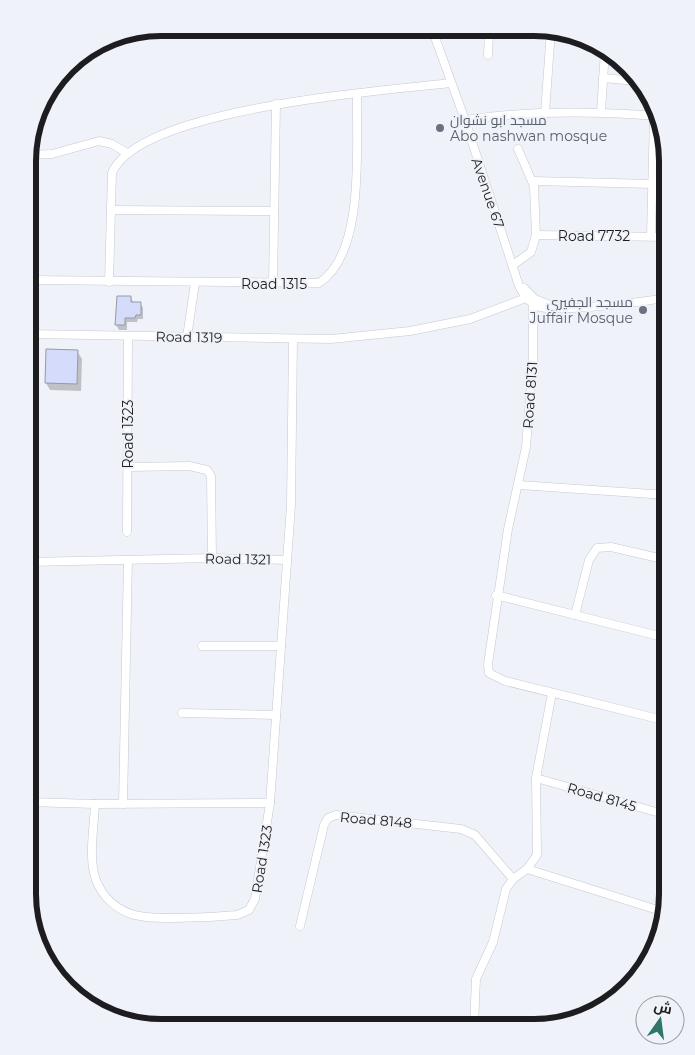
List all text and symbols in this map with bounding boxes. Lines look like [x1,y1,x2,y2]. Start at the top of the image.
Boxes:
place label: مسجد ابو نشوان Abo nashwan mosque [450,111,607,145]
marker: مسجد ابو نشوان Abo nashwan mosque [434,122,446,134]
street label: Avenue 67 [468,155,508,231]
street label: Road 7732 [558,227,630,245]
street label: Road 1315 [241,275,307,293]
place label: مسجد الجفيري Juffair Mosque [529,293,633,327]
marker: مسجد الجفيري Juffair Mosque [637,304,649,316]
street label: Road 1319 [155,327,223,347]
street label: Road 8131 [519,361,541,429]
street label: Road 1323 [119,399,137,469]
street label: Road 1321 [205,549,271,569]
street label: Road 8145 [565,779,639,816]
street label: Road 8148 [339,808,413,832]
street label: Road 1323 [248,823,276,894]
north arrow [635,995,685,1045]
text: ش [652,996,674,1018]

